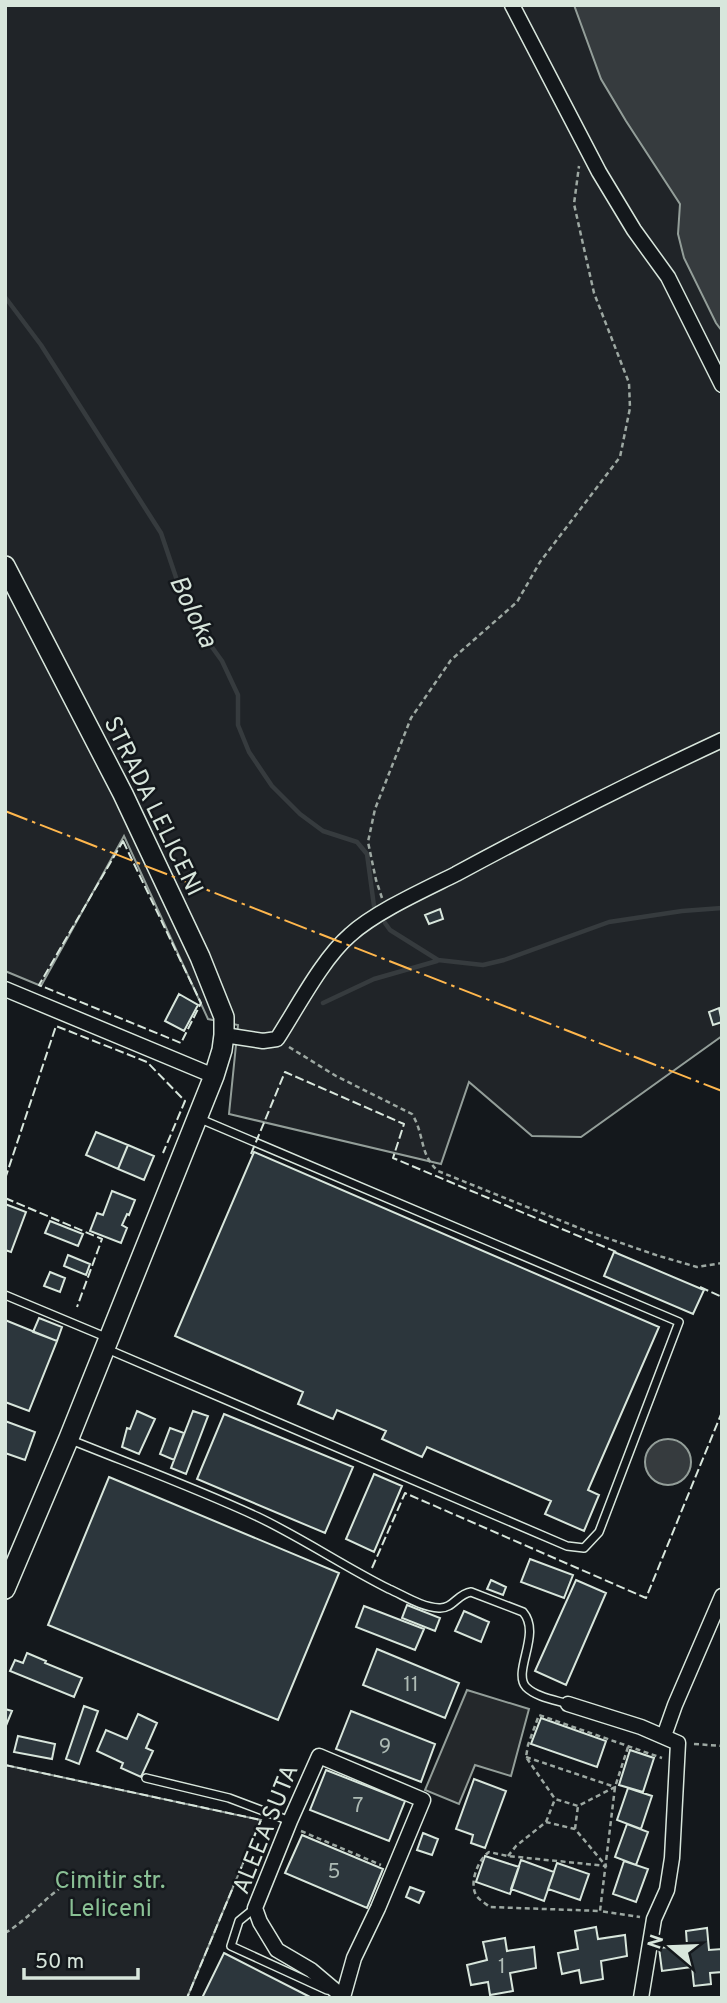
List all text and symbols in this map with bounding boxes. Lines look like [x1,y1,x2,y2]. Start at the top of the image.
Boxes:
water label: Boloka [160,571,224,654]
street label: STRADA LELICENI [96,712,209,902]
house number: 11 [403,1672,419,1699]
house number: 9 [379,1734,391,1761]
street label: ALEEA SUTA [227,1760,306,1899]
house number: 7 [353,1793,364,1820]
house number: 5 [327,1859,341,1886]
park label: Cimitir str. Leliceni [55,1867,165,1925]
north arrow [636,1912,706,1982]
text: N [643,1932,670,1952]
scale bar [24,1937,138,1981]
text: 50 m [35,1949,84,1976]
house number: 1 [498,1954,506,1981]

